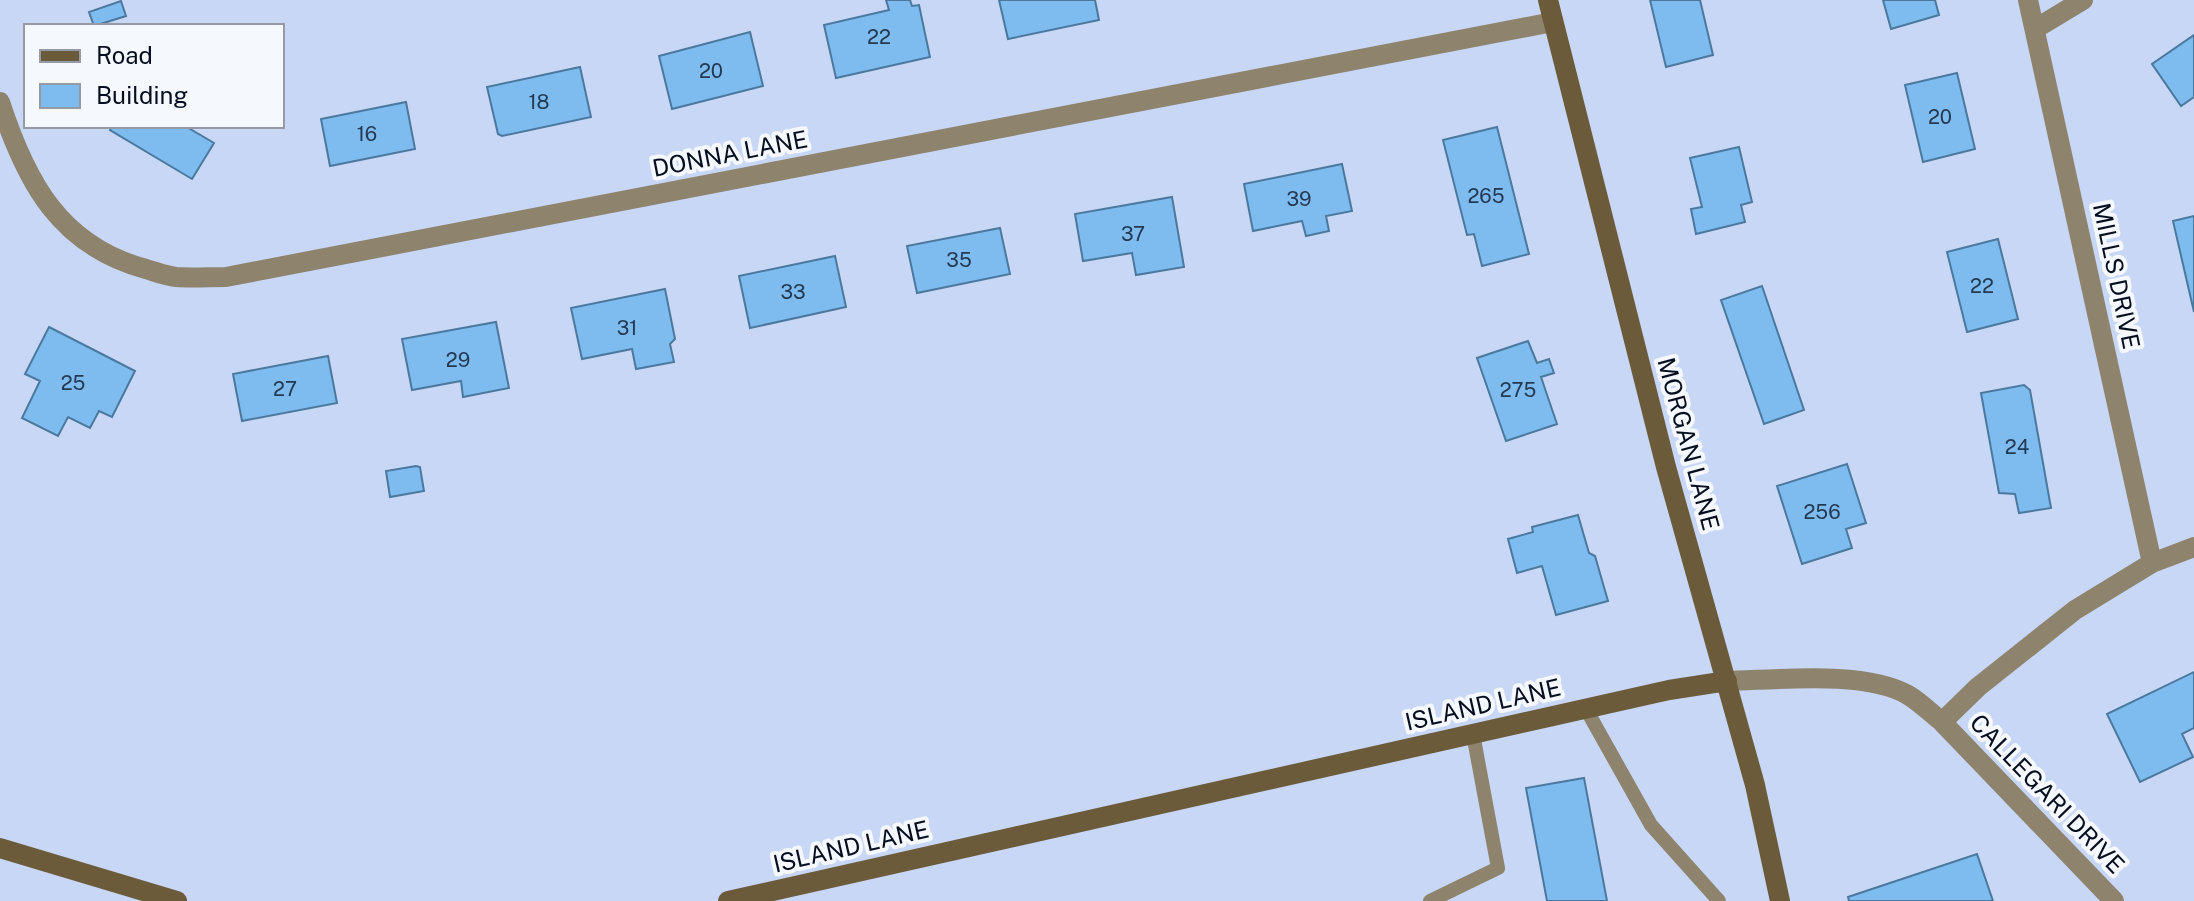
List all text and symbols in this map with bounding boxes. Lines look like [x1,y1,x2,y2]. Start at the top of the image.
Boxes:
legend [24,24,284,128]
house number: 22 [867,25,891,49]
text: Road [96,41,153,69]
house number: 20 [699,59,723,83]
text: Building [96,81,188,109]
house number: 18 [528,90,550,114]
house number: 20 [1928,105,1952,129]
house number: 16 [357,122,377,146]
street label: DONNA LANE [650,124,810,182]
house number: 265 [1467,184,1505,208]
house number: 39 [1287,187,1311,211]
street label: MILLS DRIVE [2088,200,2146,351]
house number: 37 [1121,222,1145,246]
house number: 35 [946,248,972,272]
house number: 22 [1970,274,1994,298]
house number: 33 [780,280,806,304]
house number: 31 [617,316,637,340]
house number: 29 [446,348,470,372]
street label: MORGAN LANE [1652,354,1725,533]
house number: 25 [61,371,85,395]
house number: 27 [273,377,297,401]
house number: 275 [1500,378,1536,402]
house number: 24 [2005,435,2029,459]
house number: 256 [1803,500,1841,524]
street label: ISLAND LANE [1402,673,1563,736]
street label: CALLEGARI DRIVE [1965,708,2131,879]
street label: ISLAND LANE [770,815,931,878]

